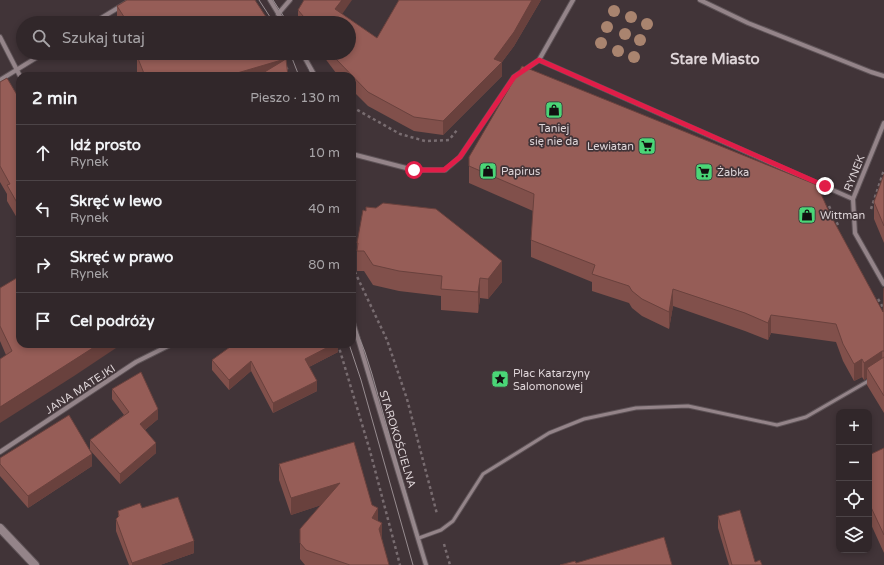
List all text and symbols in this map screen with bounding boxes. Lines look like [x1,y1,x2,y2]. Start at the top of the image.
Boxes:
search box [16,16,356,60]
icon: search [30,27,52,49]
text: Szukaj tutaj [62,29,145,47]
district label: Stare Miasto [670,50,760,68]
text: 2 min [32,88,77,109]
text: Pieszo · 130 m [250,90,340,106]
shop icon: Taniej się nie da [544,100,564,120]
place label: Taniej się nie da [530,122,578,148]
text: Idź prosto [70,136,141,154]
supermarket icon: Lewiatan [637,136,657,156]
place label: Lewiatan [587,140,634,153]
icon: ahead [32,142,54,164]
text: 10 m [308,145,340,161]
street label: RYNEK [841,153,868,193]
text: Rynek [70,154,109,170]
route start [405,161,423,179]
shop icon: Papirus [478,161,498,181]
supermarket icon: Żabka [694,162,714,182]
place label: Papirus [501,165,540,178]
place label: Żabka [717,166,749,179]
route end [816,177,834,195]
text: Skręć w lewo [70,192,162,210]
icon: left [32,198,54,220]
text: 40 m [308,201,340,217]
shop icon: Wittman [797,205,817,225]
place label: Wittman [820,209,865,222]
text: Rynek [70,210,109,226]
text: Skręć w prawo [70,248,173,266]
icon: right [32,254,54,276]
text: 80 m [308,257,340,273]
text: Rynek [70,266,109,282]
icon: arrive [32,310,54,332]
text: Cel podróży [70,312,155,330]
street label: JANA MATEJKI [43,362,118,417]
place label: Plac Katarzyny Salomonowej [513,367,590,393]
place icon: Plac Katarzyny Salomonowej [490,369,510,389]
street label: STAROKOŚCIELNA [376,389,420,489]
map controls [836,409,872,553]
button: + [836,409,872,445]
button: − [836,445,872,481]
button: locate [836,481,872,517]
button: layers [836,517,872,553]

